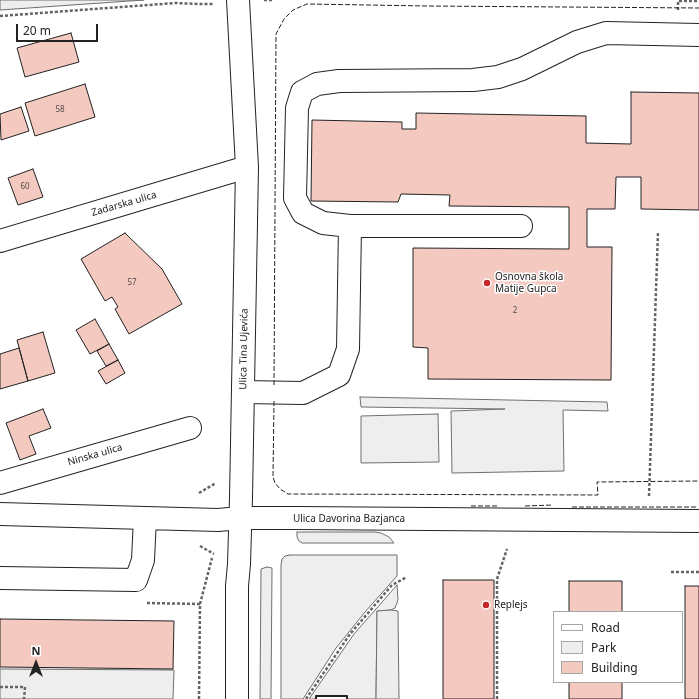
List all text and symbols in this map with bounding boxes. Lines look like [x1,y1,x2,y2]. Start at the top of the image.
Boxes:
scale bar [18,16,100,42]
text: 20 m [23,22,51,39]
house number: 58 [55,105,65,115]
house number: 60 [20,182,30,192]
street label: Zadarska ulica [90,189,158,219]
place label: Osnovna škola Matije Gupca [495,271,563,294]
house number: 57 [127,278,137,288]
marker: Osnovna škola Matije Gupca [482,278,492,288]
house number: 2 [513,306,517,316]
street label: Ulica Tina Ujevića [237,308,251,390]
street label: Ninska ulica [66,441,124,469]
street label: Ulica Davorina Bazjanca [293,513,405,525]
place label: Replejs [494,599,528,611]
marker: Replejs [481,600,491,610]
legend [553,611,683,683]
text: Road [591,619,620,636]
text: Park [591,639,616,656]
north arrow [16,643,56,683]
text: N [32,643,40,658]
text: Building [591,659,638,676]

